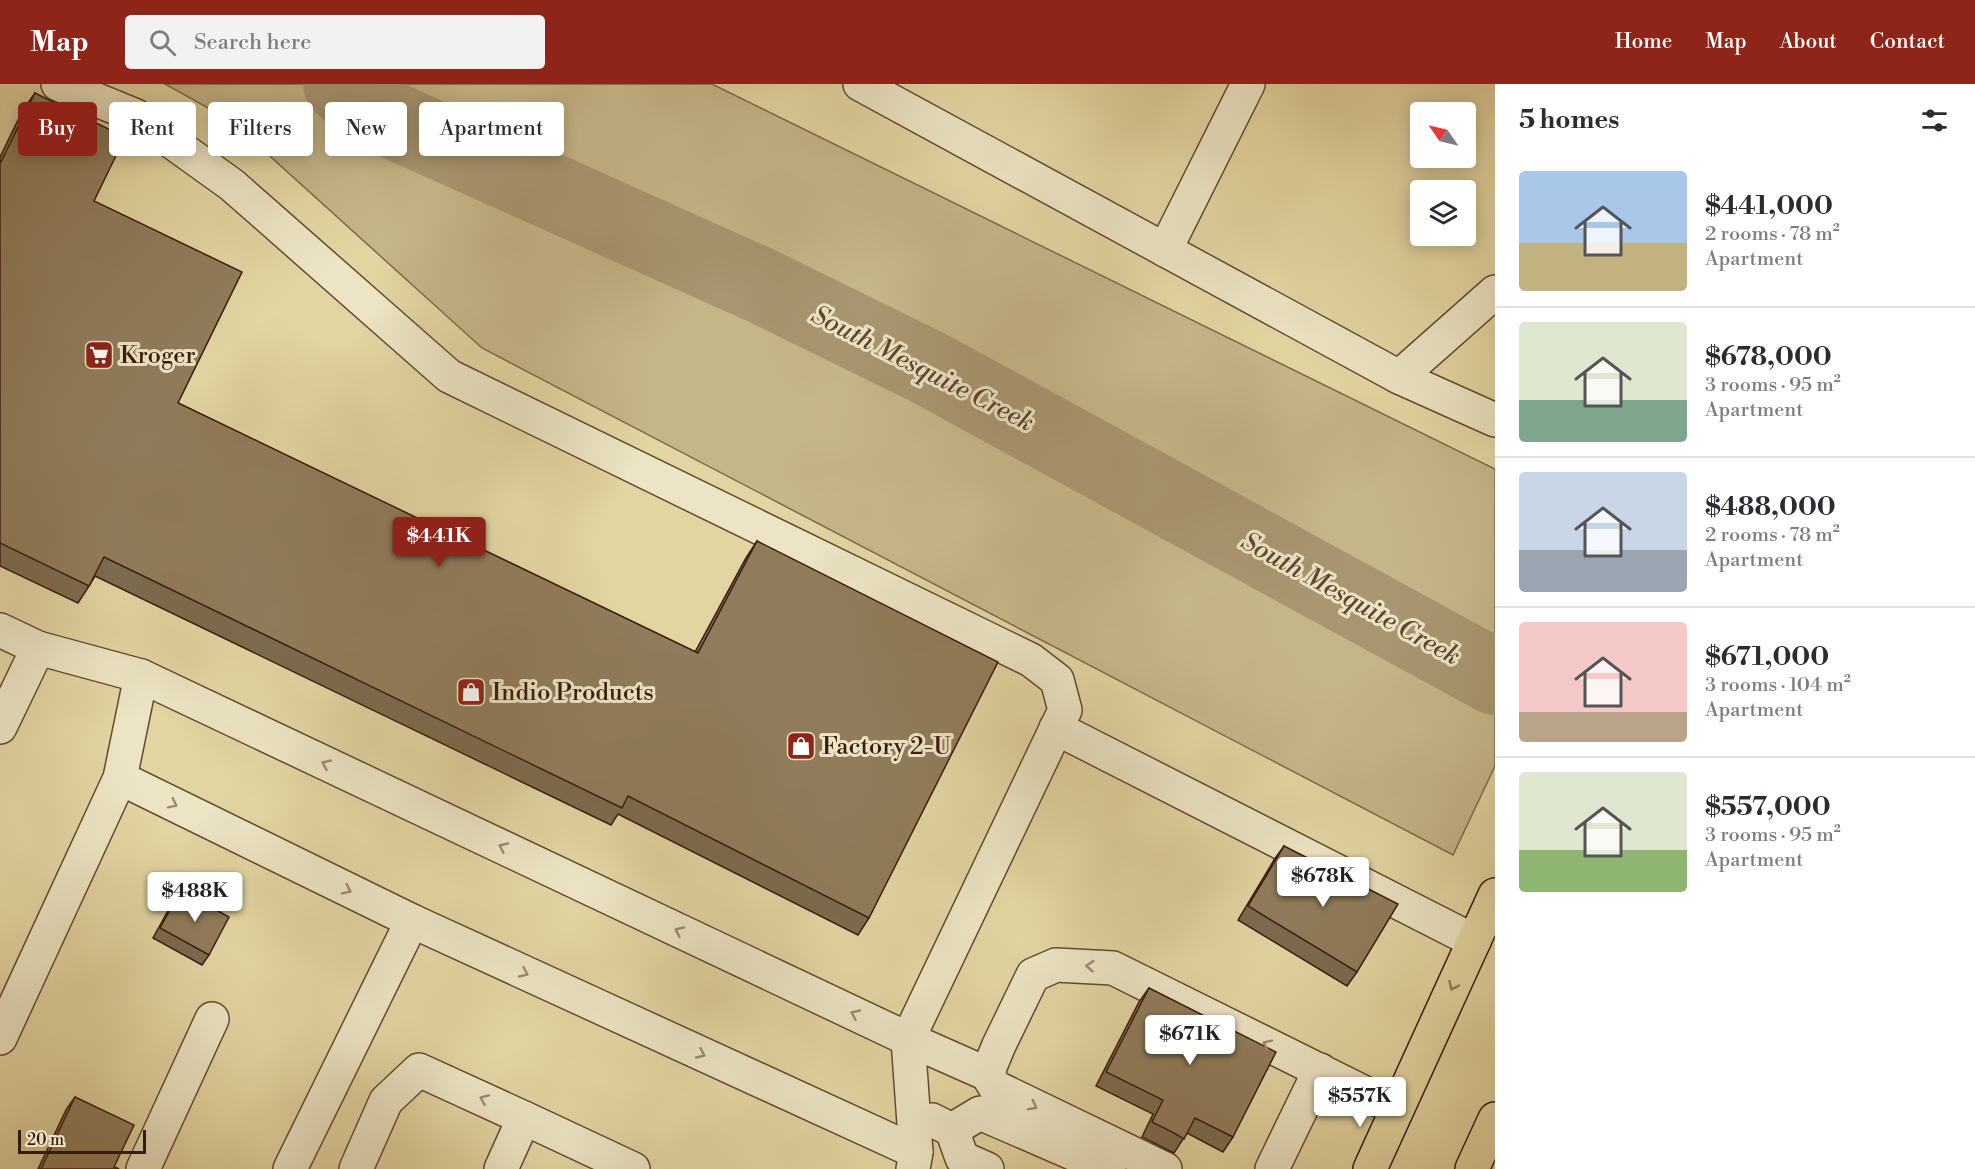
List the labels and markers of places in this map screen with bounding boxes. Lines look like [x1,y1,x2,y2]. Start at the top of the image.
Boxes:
supermarket icon: Kroger [83,339,115,371]
place label: Kroger [120,341,196,371]
pin: $441K [397,517,481,568]
shop icon: Indio Products [455,676,487,708]
place label: Indio Products [492,678,654,708]
shop icon: Factory 2-U [785,730,817,762]
place label: Factory 2-U [822,732,951,762]
pin: $678K [1281,857,1365,908]
pin: $488K [153,872,237,923]
pin: $671K [1148,1015,1232,1066]
pin: $557K [1318,1077,1402,1128]

